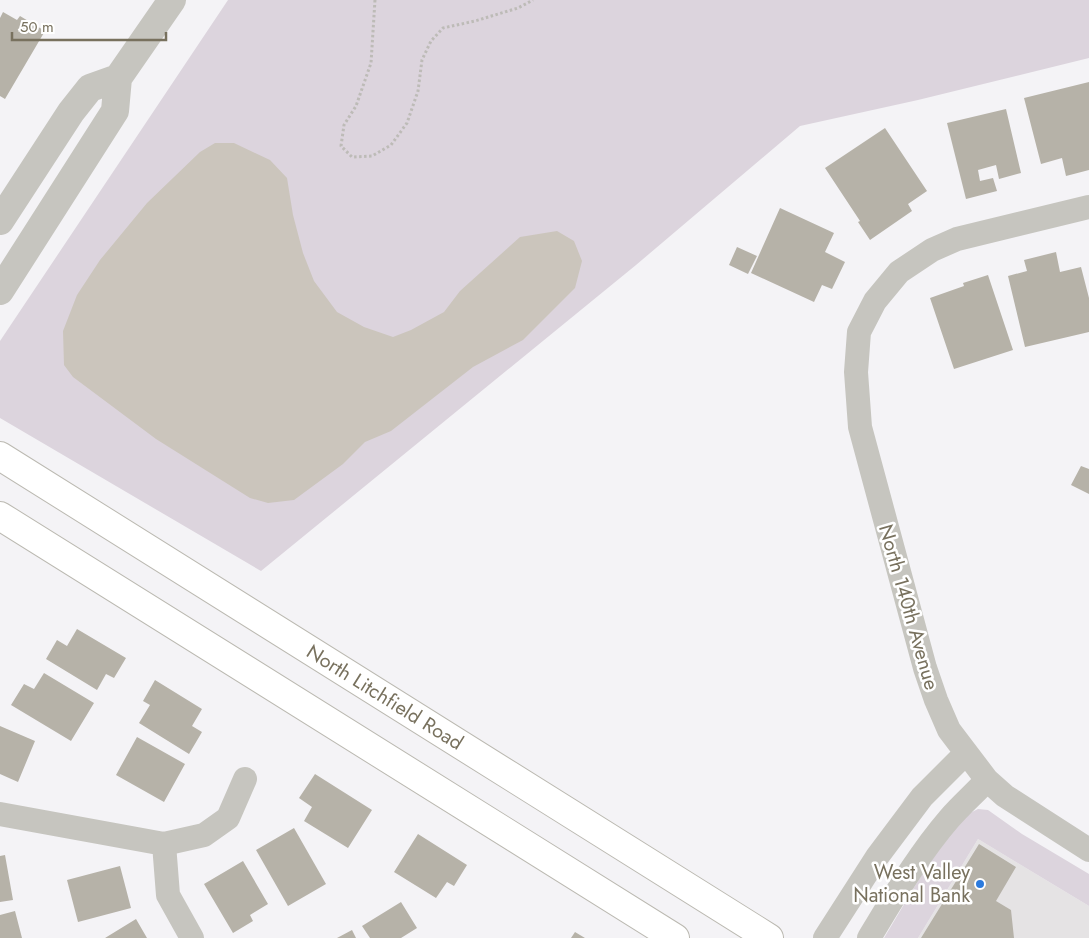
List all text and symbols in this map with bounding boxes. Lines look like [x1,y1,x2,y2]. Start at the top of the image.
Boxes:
scale bar [12,10,166,42]
text: 50 m [20,16,54,38]
street label: North 140th Avenue [871,521,946,693]
street label: North Litchfield Road [301,637,469,757]
place label: West Valley National Bank [853,858,970,910]
marker: West Valley National Bank [974,878,986,890]

